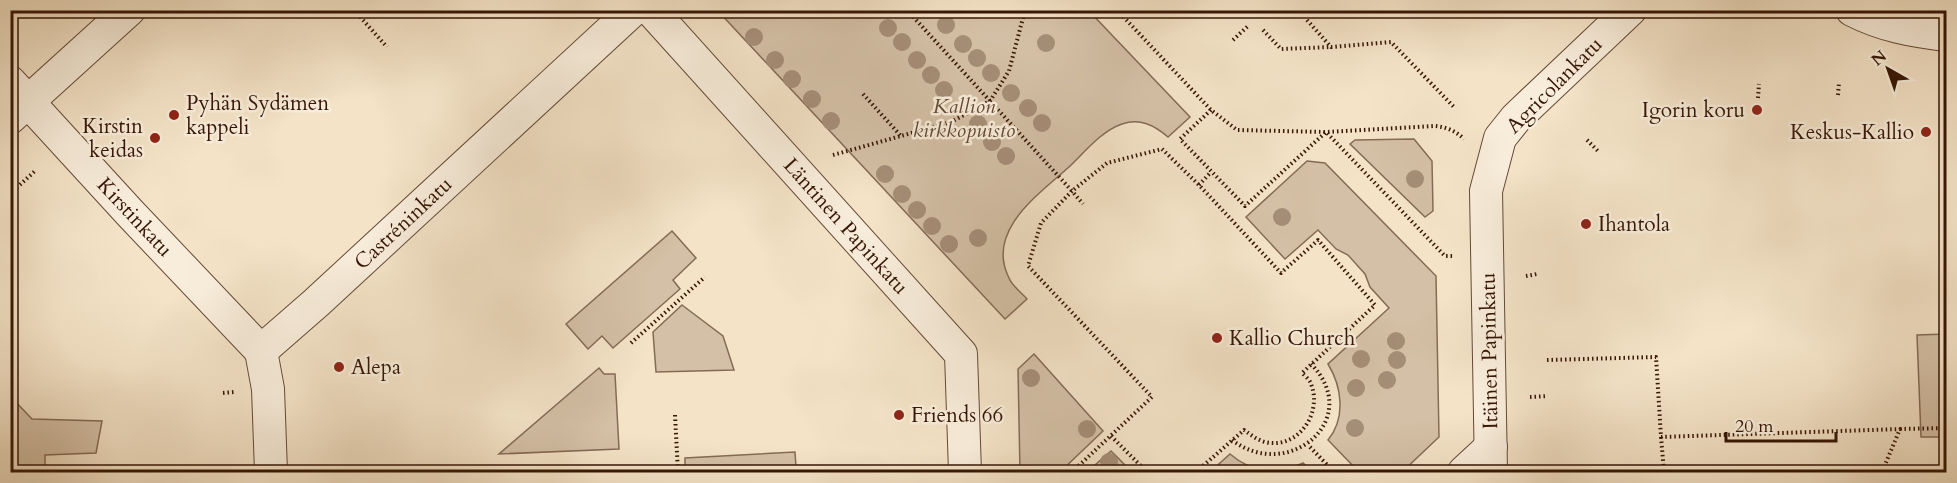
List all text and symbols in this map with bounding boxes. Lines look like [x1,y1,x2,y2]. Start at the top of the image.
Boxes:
street label: Agricolankatu [1500,31,1609,140]
north arrow [1858,39,1918,99]
text: N [1867,45,1891,71]
place label: Pyhän Sydämen kappeli [186,89,329,142]
park label: Kallion kirkkopuisto [913,92,1016,145]
place label: Igorin koru [1642,96,1745,125]
marker: Igorin koru [1750,103,1764,117]
marker: Pyhän Sydämen kappeli [167,108,181,122]
place label: Kirstin keidas [82,112,143,165]
place label: Keskus-Kallio [1790,118,1914,147]
marker: Keskus-Kallio [1919,125,1933,139]
marker: Kirstin keidas [148,131,162,145]
street label: Läntinen Papinkatu [776,152,915,301]
street label: Castréninkatu [348,170,459,276]
street label: Kirstinkatu [90,171,179,263]
place label: Ihantola [1598,210,1670,239]
marker: Ihantola [1579,217,1593,231]
street label: Itäinen Papinkatu [1474,272,1505,430]
place label: Kallio Church [1229,324,1356,353]
marker: Kallio Church [1210,331,1224,345]
place label: Alepa [351,353,401,382]
marker: Alepa [332,360,346,374]
place label: Friends 66 [911,401,1003,430]
scale bar [1726,405,1836,443]
marker: Friends 66 [892,408,906,422]
text: 20 m [1735,414,1774,439]

